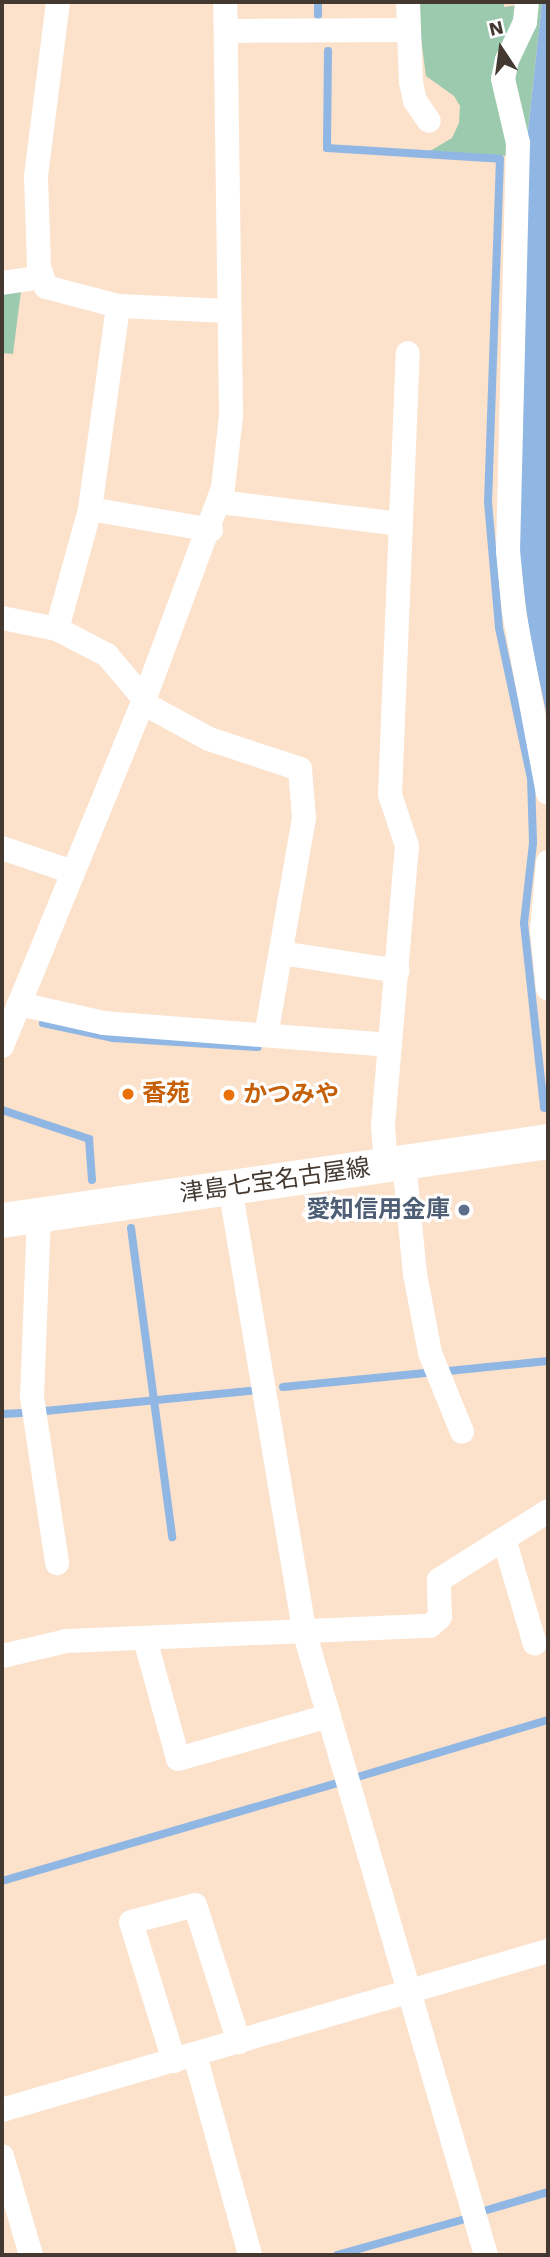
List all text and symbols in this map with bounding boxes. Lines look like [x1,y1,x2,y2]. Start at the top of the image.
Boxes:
north arrow [466,14,536,84]
text: N [487,15,506,41]
place label: 香苑 [142,1080,190,1108]
place label: かつみや [243,1081,339,1109]
marker: 香苑 [120,1086,136,1102]
marker: かつみや [221,1087,237,1103]
street label: 津島七宝名古屋線 [178,1153,372,1209]
place label: 愛知信用金庫 [306,1196,450,1224]
marker: 愛知信用金庫 [456,1202,472,1218]

